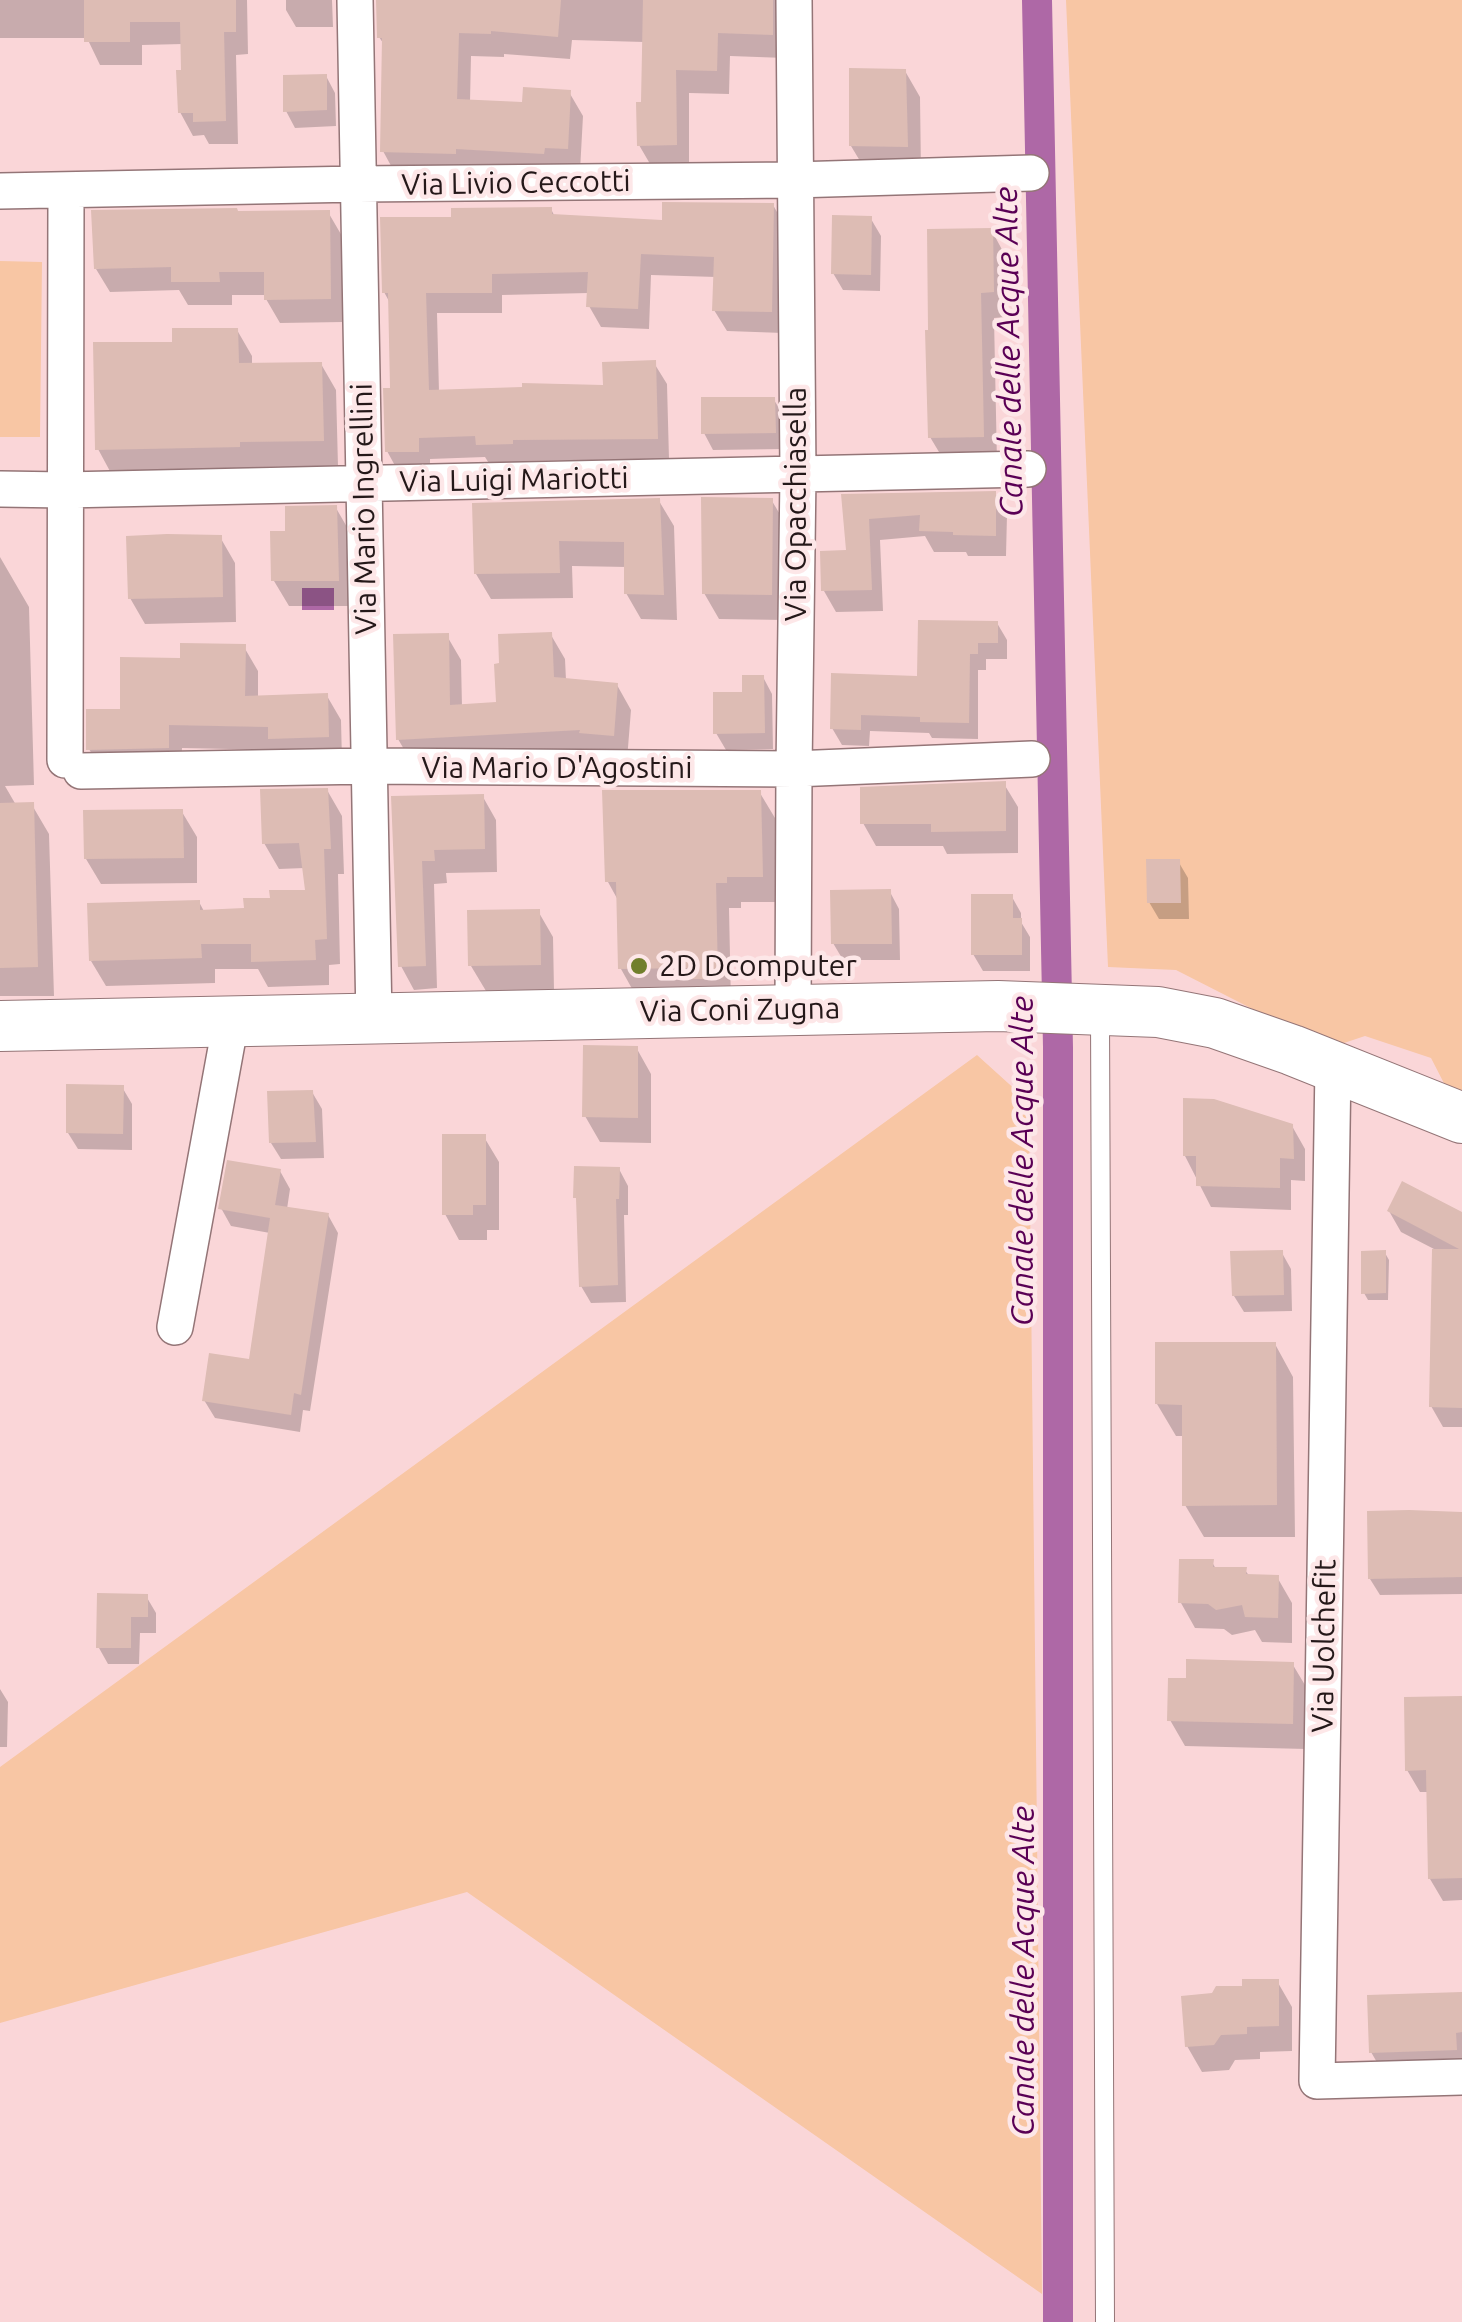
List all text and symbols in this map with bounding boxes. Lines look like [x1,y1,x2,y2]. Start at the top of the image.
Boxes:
street label: Via Livio Ceccotti [401,163,631,203]
water label: Canale delle Acque Alte [987,186,1031,518]
street label: Via Mario Ingrellini [344,383,384,635]
street label: Via Opacchiasella [778,387,814,621]
street label: Via Luigi Mariotti [399,460,629,500]
street label: Via Mario D'Agostini [421,750,693,786]
place label: 2D Dcomputer [659,948,857,984]
marker: 2D Dcomputer [628,955,650,977]
street label: Via Coni Zugna [639,990,841,1030]
water label: Canale delle Acque Alte [1003,996,1041,1326]
street label: Via Uolchefit [1304,1559,1344,1733]
water label: Canale delle Acque Alte [1004,1806,1042,2136]

